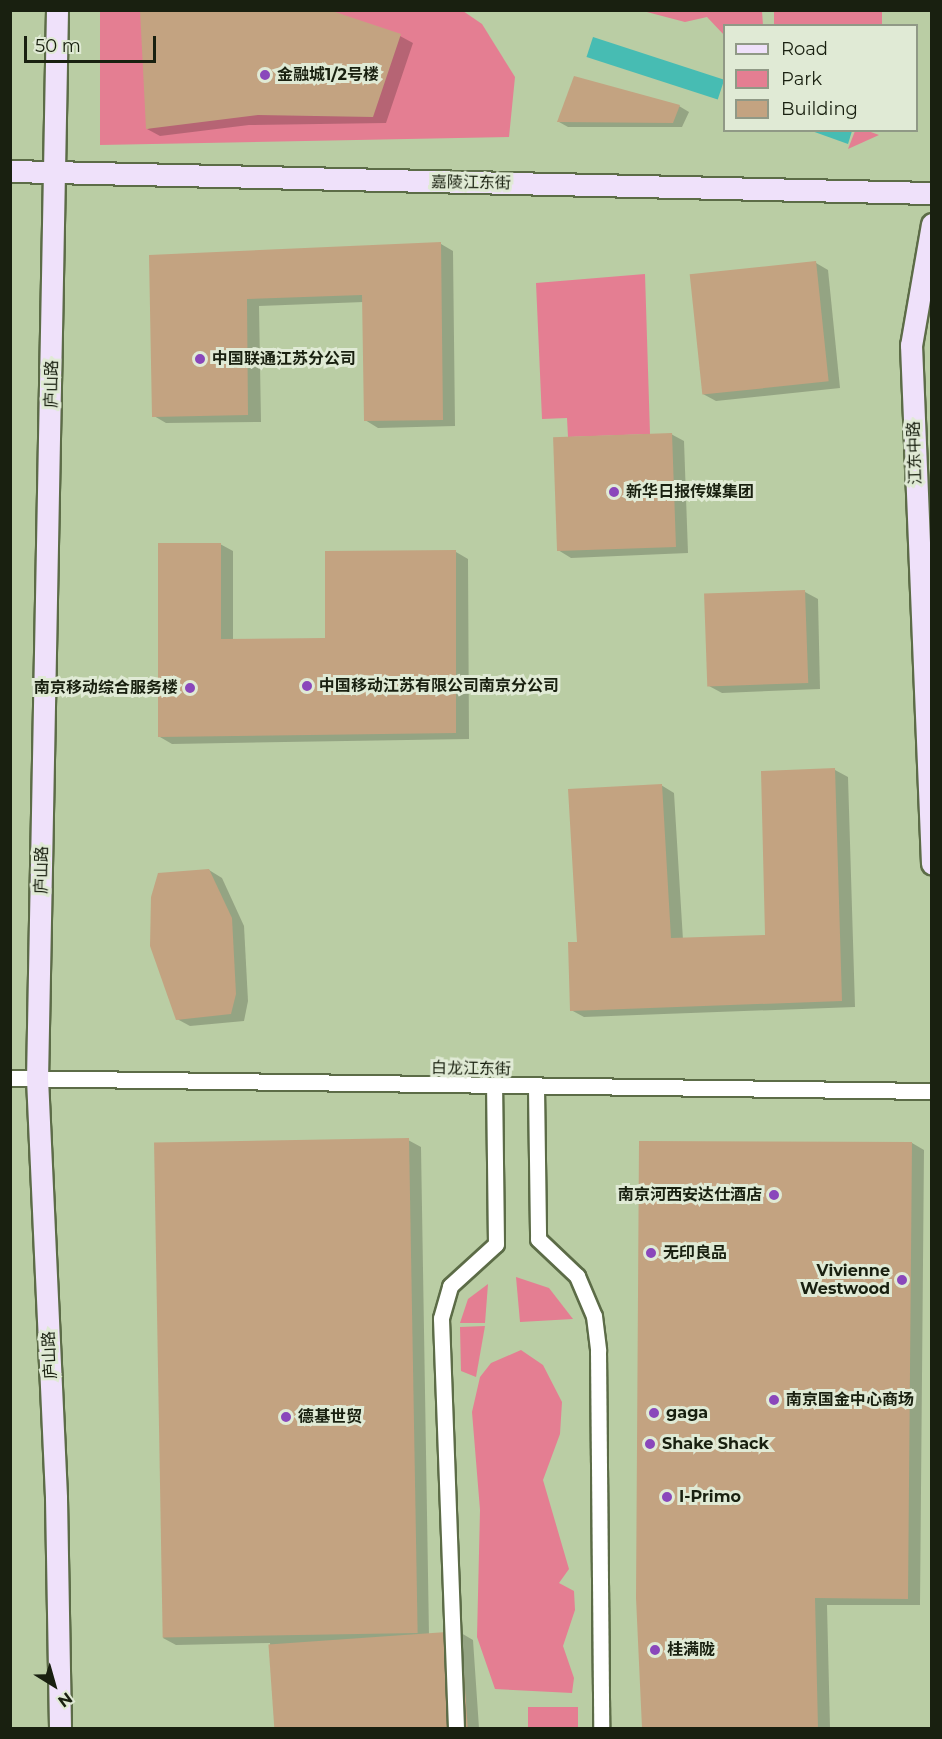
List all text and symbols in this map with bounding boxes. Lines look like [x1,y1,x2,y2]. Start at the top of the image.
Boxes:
scale bar [27,24,159,62]
legend [723,24,918,132]
text: 50 m [35,35,81,57]
text: Road [781,38,828,60]
place label: 金融城1/2号楼 [277,65,379,85]
marker: 金融城1/2号楼 [258,68,272,82]
text: Park [781,68,822,90]
text: Building [781,98,858,120]
street label: 嘉陵江东街 [431,173,511,193]
place label: 中国联通江苏分公司 [212,349,356,369]
marker: 中国联通江苏分公司 [193,352,207,366]
street label: 庐山路 [42,360,62,408]
street label: 江东中路 [904,421,926,485]
place label: 新华日报传媒集团 [626,482,754,502]
marker: 新华日报传媒集团 [607,485,621,499]
place label: 中国移动江苏有限公司南京分公司 [319,676,559,696]
place label: 南京移动综合服务楼 [34,678,178,698]
marker: 中国移动江苏有限公司南京分公司 [300,679,314,693]
marker: 南京移动综合服务楼 [183,681,197,695]
street label: 庐山路 [32,846,52,894]
street label: 白龙江东街 [431,1059,511,1079]
place label: 南京河西安达仕酒店 [618,1185,762,1205]
marker: 南京河西安达仕酒店 [767,1188,781,1202]
place label: 无印良品 [663,1243,727,1263]
marker: 无印良品 [644,1246,658,1260]
place label: Vivienne Westwood [800,1261,890,1299]
marker: Vivienne Westwood [895,1273,909,1287]
street label: 庐山路 [39,1331,61,1379]
place label: 南京国金中心商场 [786,1390,914,1410]
marker: 南京国金中心商场 [767,1393,781,1407]
place label: gaga [666,1403,708,1423]
marker: gaga [647,1406,661,1420]
place label: 德基世贸 [298,1407,362,1427]
marker: 德基世贸 [279,1410,293,1424]
place label: Shake Shack [662,1434,769,1454]
marker: Shake Shack [643,1437,657,1451]
place label: I-Primo [679,1487,741,1507]
marker: I-Primo [660,1490,674,1504]
place label: 桂满陇 [667,1640,715,1660]
marker: 桂满陇 [648,1643,662,1657]
north arrow [24,1655,84,1715]
text: N [54,1688,76,1711]

